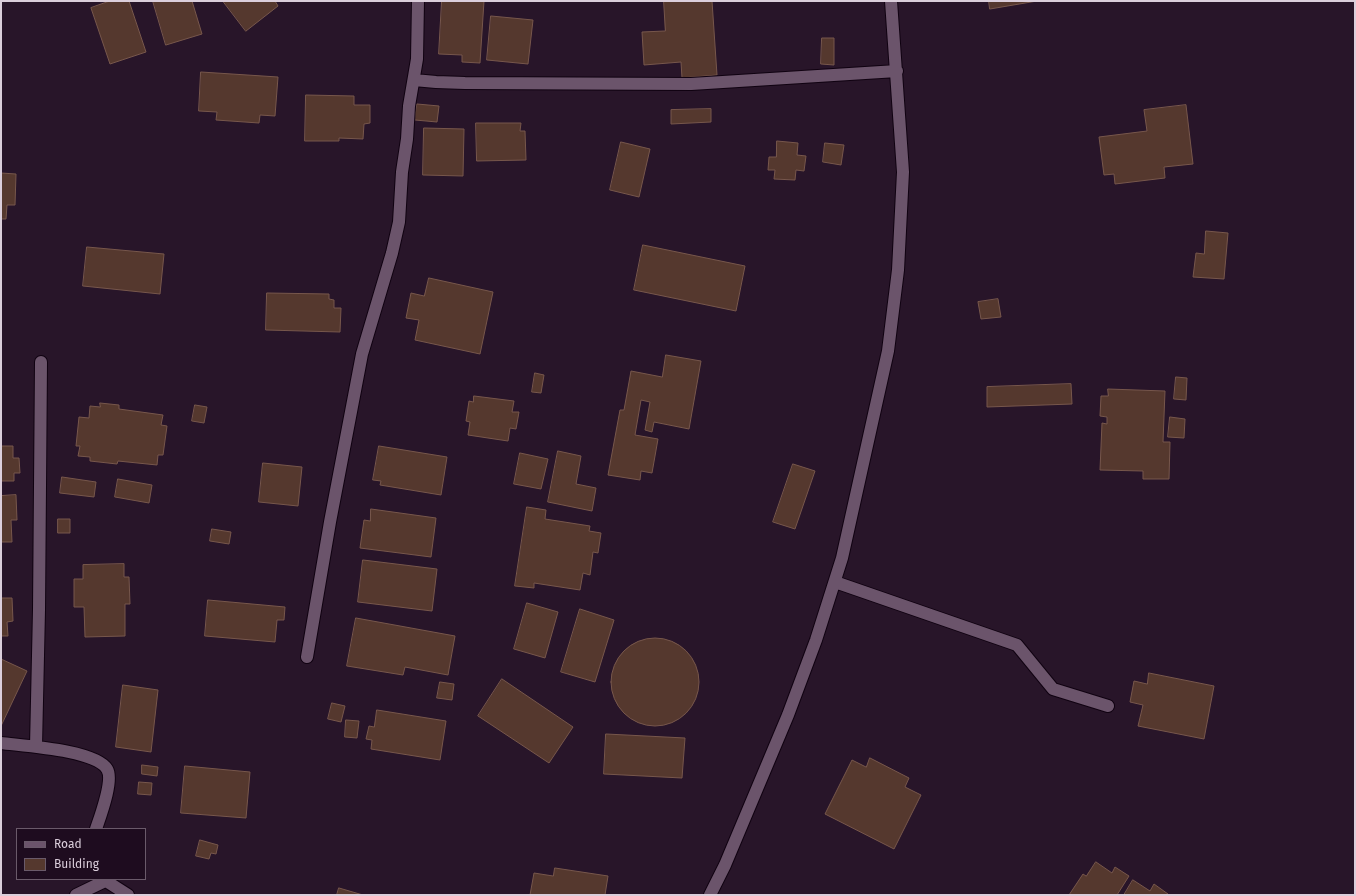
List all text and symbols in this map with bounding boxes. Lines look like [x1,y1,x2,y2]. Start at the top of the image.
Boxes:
legend [16,828,146,880]
text: Road [54,837,82,851]
text: Building [54,857,99,871]

